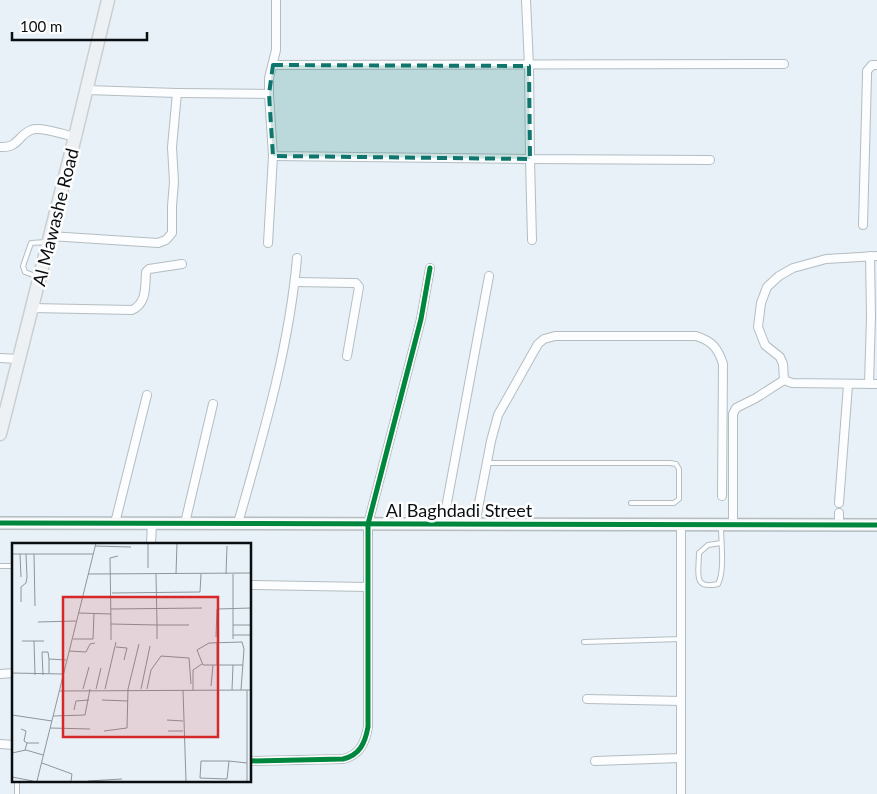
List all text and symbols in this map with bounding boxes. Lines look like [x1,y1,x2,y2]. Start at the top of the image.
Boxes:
scale bar [12,10,148,42]
text: 100 m [20,17,62,35]
street label: Al Mawashe Road [27,146,83,288]
street label: Al Baghdadi Street [386,499,533,521]
inset map [12,543,251,782]

